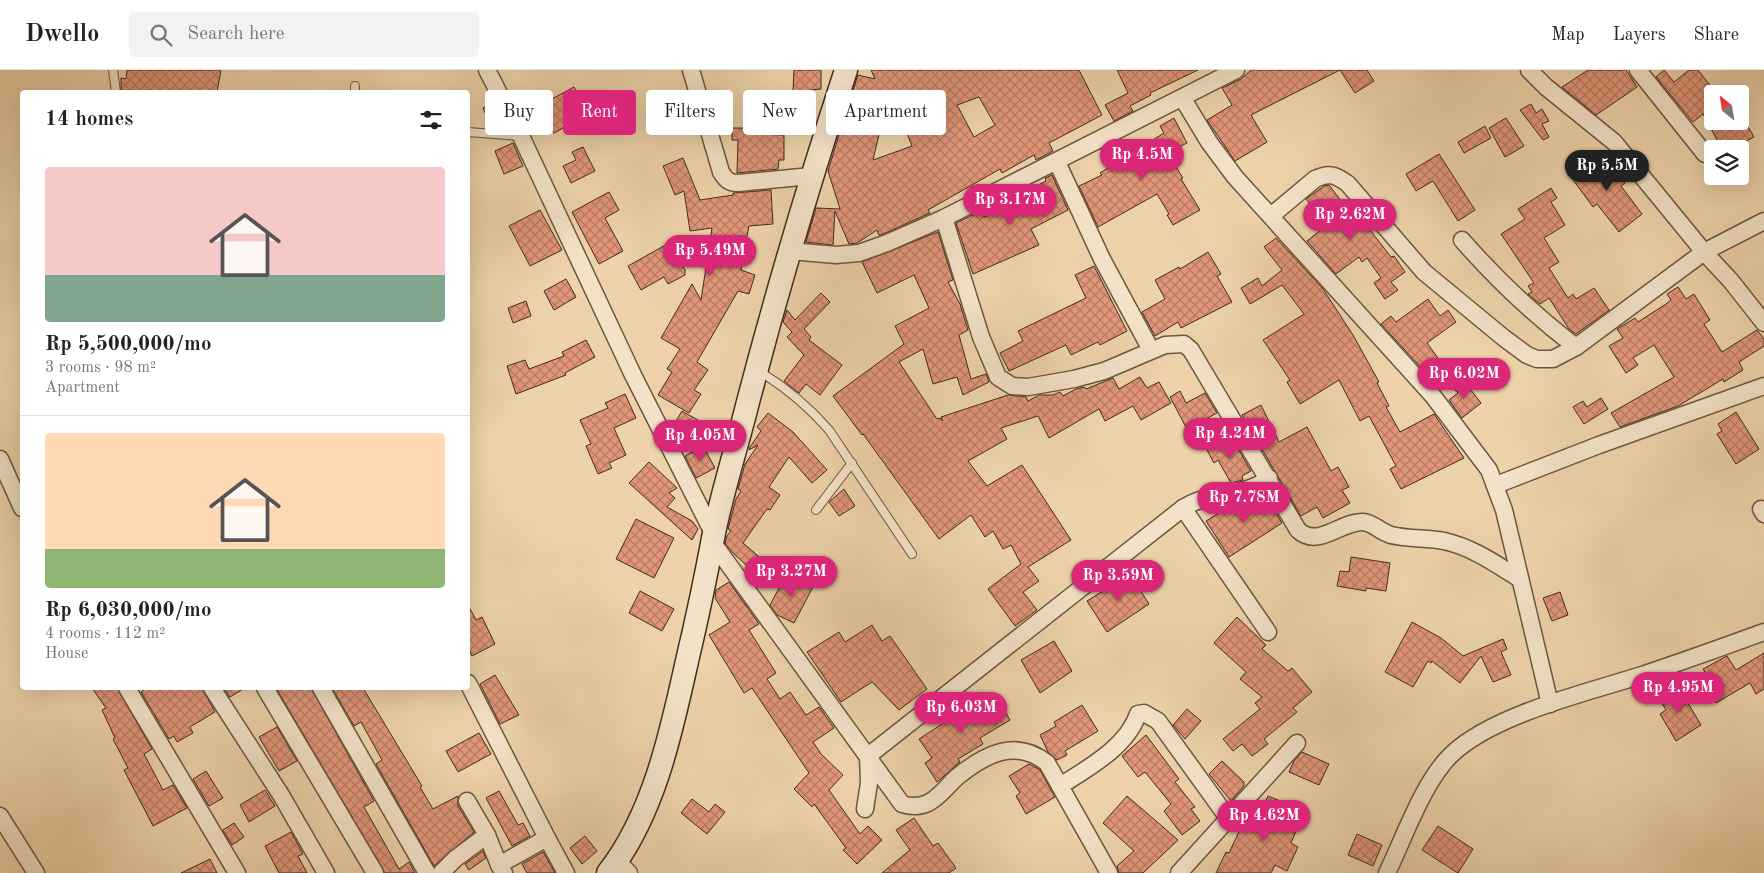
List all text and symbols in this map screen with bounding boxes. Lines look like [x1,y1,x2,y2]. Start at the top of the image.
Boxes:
search box [129,12,479,57]
icon: search [147,21,175,49]
text: Dwello [25,23,99,47]
text: Search here [187,25,285,44]
text: Map [1551,26,1585,44]
text: Layers [1613,26,1665,44]
text: Share [1693,26,1739,44]
north arrow [1704,85,1749,130]
map controls [1704,85,1749,185]
chip: Buy [485,90,553,135]
chip: Rent [563,90,636,135]
chip: Filters [646,90,733,135]
chip: New [743,90,816,135]
chip: Apartment [826,90,946,135]
icon: filters [417,106,445,134]
text: 14 homes [45,109,133,130]
pin: Rp 4.5M [1096,138,1188,181]
button: layers [1704,140,1749,185]
text: Rp 4.5M [1111,147,1173,163]
pin: Rp 5.5M [1561,150,1653,192]
text: Rp 5.5M [1576,158,1638,174]
pin: Rp 3.17M [958,184,1062,226]
text: Rp 3.17M [974,192,1046,208]
pin: Rp 2.62M [1298,198,1402,241]
icon: home [200,200,290,290]
text: Rp 2.62M [1314,207,1386,223]
pin: Rp 5.49M [658,234,762,277]
text: Rp 5.49M [674,243,746,259]
text: Rp 5,500,000/mo [45,334,212,355]
pin: Rp 6.02M [1412,358,1516,400]
text: 3 rooms · 98 m² [45,360,156,376]
text: Rp 6.02M [1428,366,1500,382]
text: Apartment [45,380,120,396]
pin: Rp 4.24M [1178,418,1282,460]
pin: Rp 4.05M [648,420,752,462]
text: Rp 4.24M [1194,426,1266,442]
text: Rp 4.05M [664,428,736,444]
icon: home [200,465,290,555]
pin: Rp 7.78M [1192,482,1296,524]
text: Rp 7.78M [1208,490,1280,506]
pin: Rp 3.27M [739,556,843,598]
pin: Rp 3.59M [1066,560,1170,602]
text: Rp 3.27M [755,564,827,580]
text: Rp 3.59M [1082,568,1154,584]
text: Rp 6,030,000/mo [45,600,212,621]
text: 4 rooms · 112 m² [45,626,165,642]
text: House [45,646,88,662]
pin: Rp 4.95M [1626,672,1730,714]
text: Rp 4.95M [1642,680,1714,696]
pin: Rp 6.03M [909,692,1013,734]
text: Rp 6.03M [925,700,997,716]
pin: Rp 4.62M [1212,800,1316,842]
text: Rp 4.62M [1228,808,1300,824]

